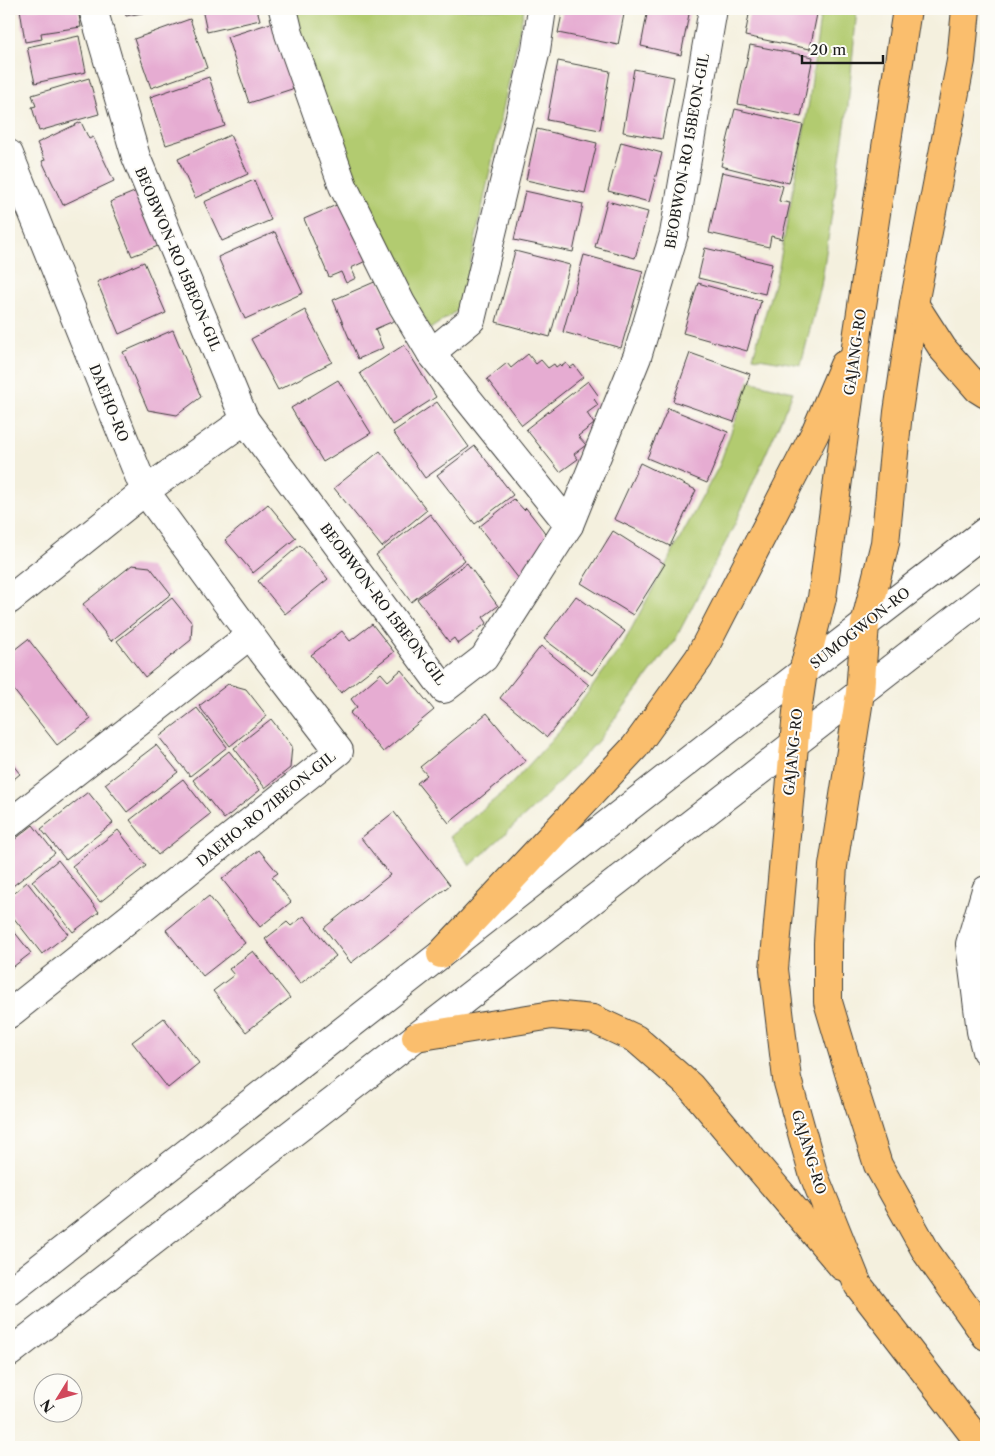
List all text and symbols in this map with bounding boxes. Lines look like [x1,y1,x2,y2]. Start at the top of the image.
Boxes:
scale bar [802,32,884,64]
text: 20 m [810,40,846,59]
street label: BEOBWON-RO 15BEON-GIL [661,52,713,250]
street label: BEOBWON-RO 15BEON-GIL [131,164,225,354]
street label: GAJANG-RO [840,307,870,397]
street label: DAEHO-RO [85,361,133,445]
street label: BEOBWON-RO 15BEON-GIL [316,519,450,689]
street label: SUMOGWON-RO [806,583,914,673]
street label: GAJANG-RO [779,708,807,796]
street label: DAEHO-RO 71BEON-GIL [193,747,339,871]
street label: GAJANG-RO [788,1108,830,1196]
north arrow [32,1374,82,1424]
text: N [37,1396,58,1416]

